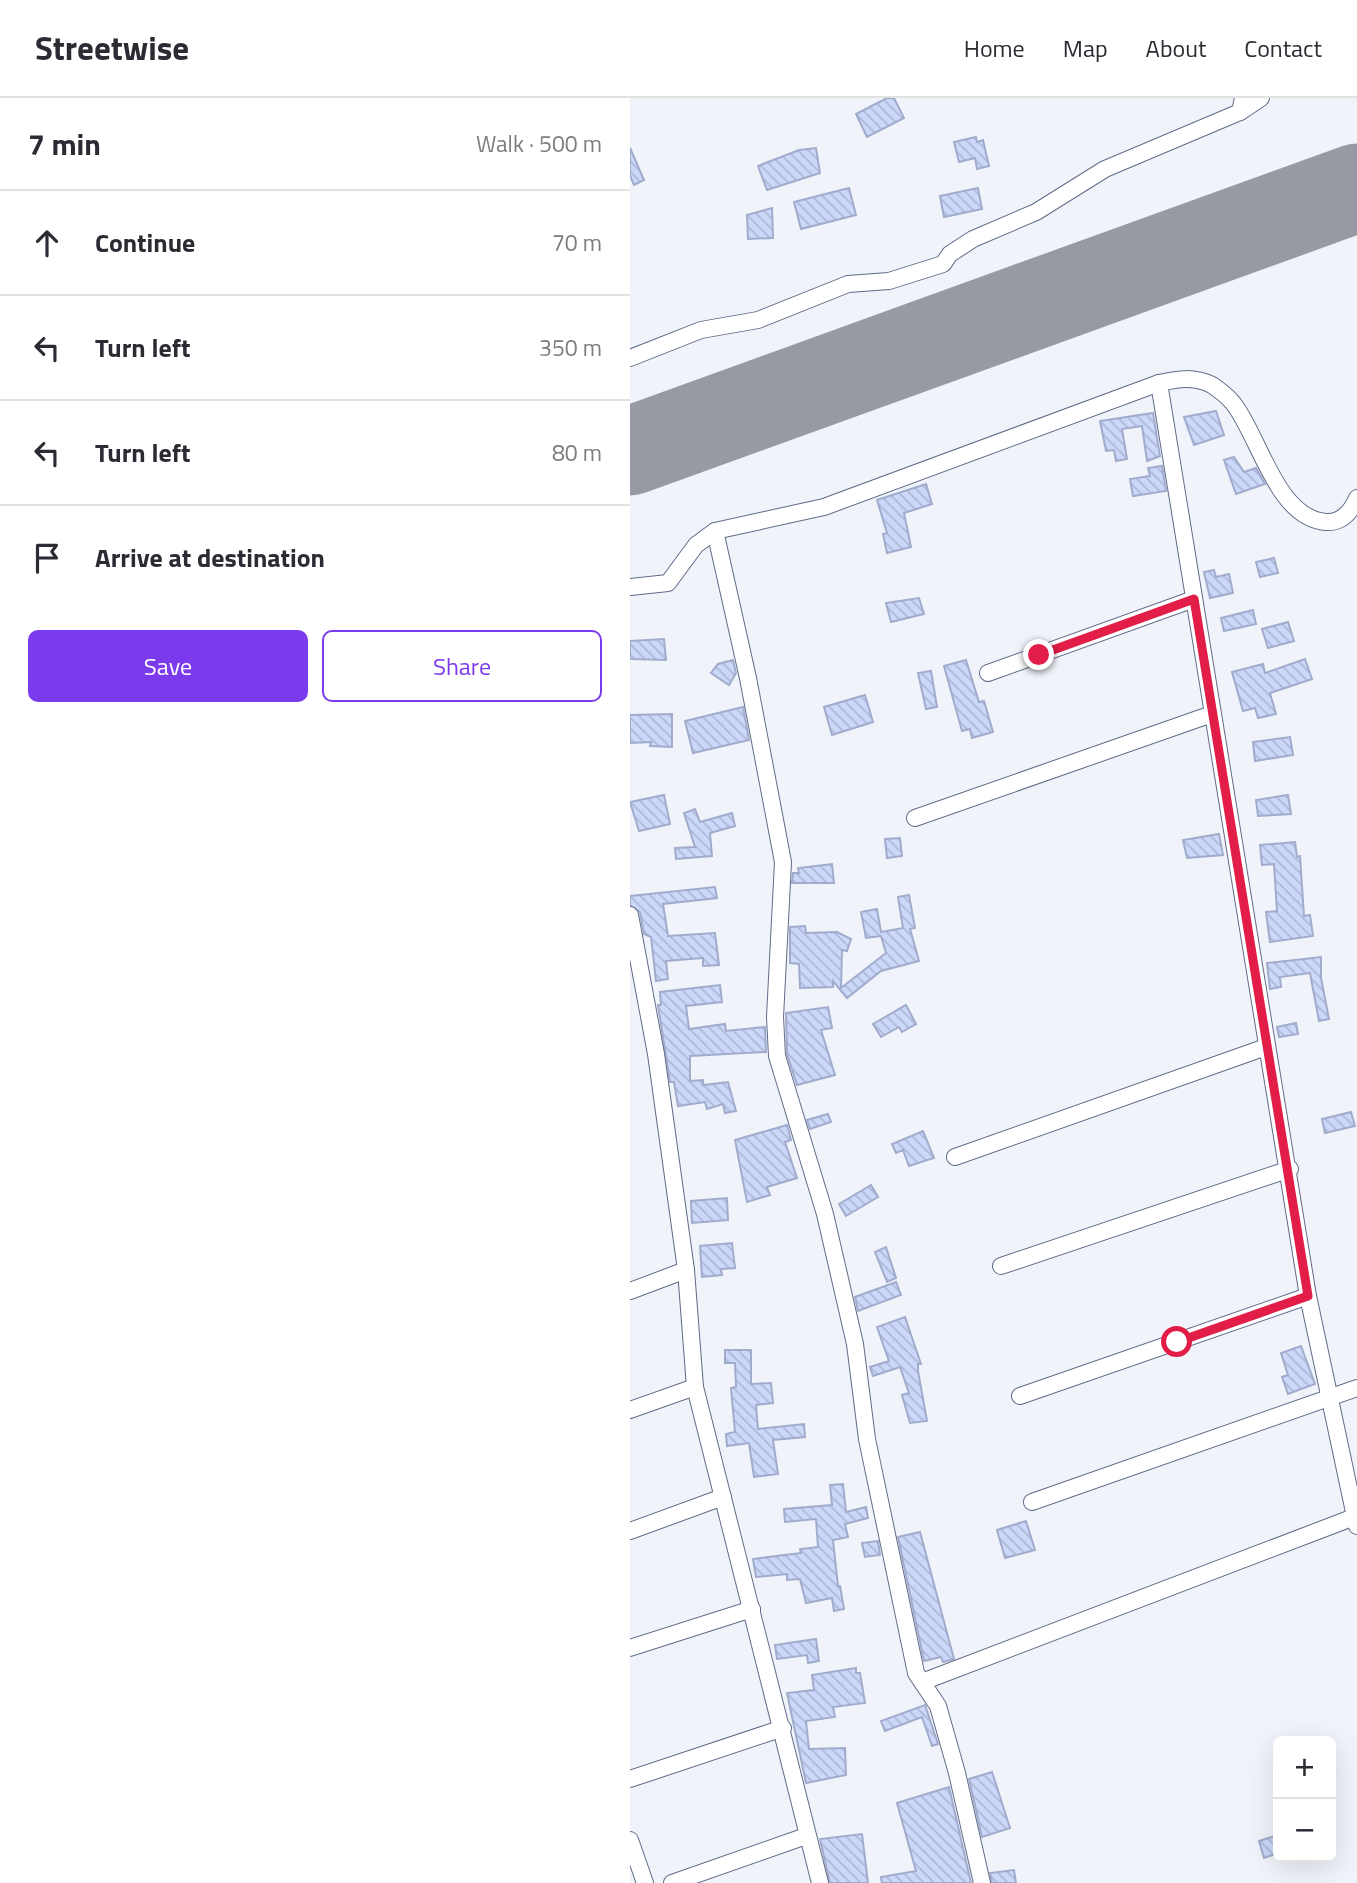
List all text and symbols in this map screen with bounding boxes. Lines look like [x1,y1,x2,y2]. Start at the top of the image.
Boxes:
text: Streetwise [35,23,189,73]
text: Home [964,30,1025,66]
text: Map [1063,30,1108,66]
text: About [1146,30,1206,66]
text: Contact [1244,30,1322,66]
text: 7 min [28,121,101,167]
text: Walk · 500 m [476,126,602,161]
text: Continue [95,223,195,262]
icon: ahead [28,224,66,262]
text: 70 m [552,225,602,260]
text: Turn left [95,328,190,367]
icon: left [28,329,66,367]
text: 350 m [539,330,602,365]
text: Turn left [95,433,190,472]
icon: left [28,434,66,472]
text: 80 m [552,435,602,470]
text: Arrive at destination [95,538,325,577]
icon: arrive [28,539,66,577]
button: Save [28,630,308,702]
button: Share [322,630,602,702]
route end [1023,639,1054,670]
route start [1161,1326,1192,1357]
map controls [1273,1736,1336,1862]
button: + [1273,1736,1336,1799]
button: − [1273,1799,1336,1862]

